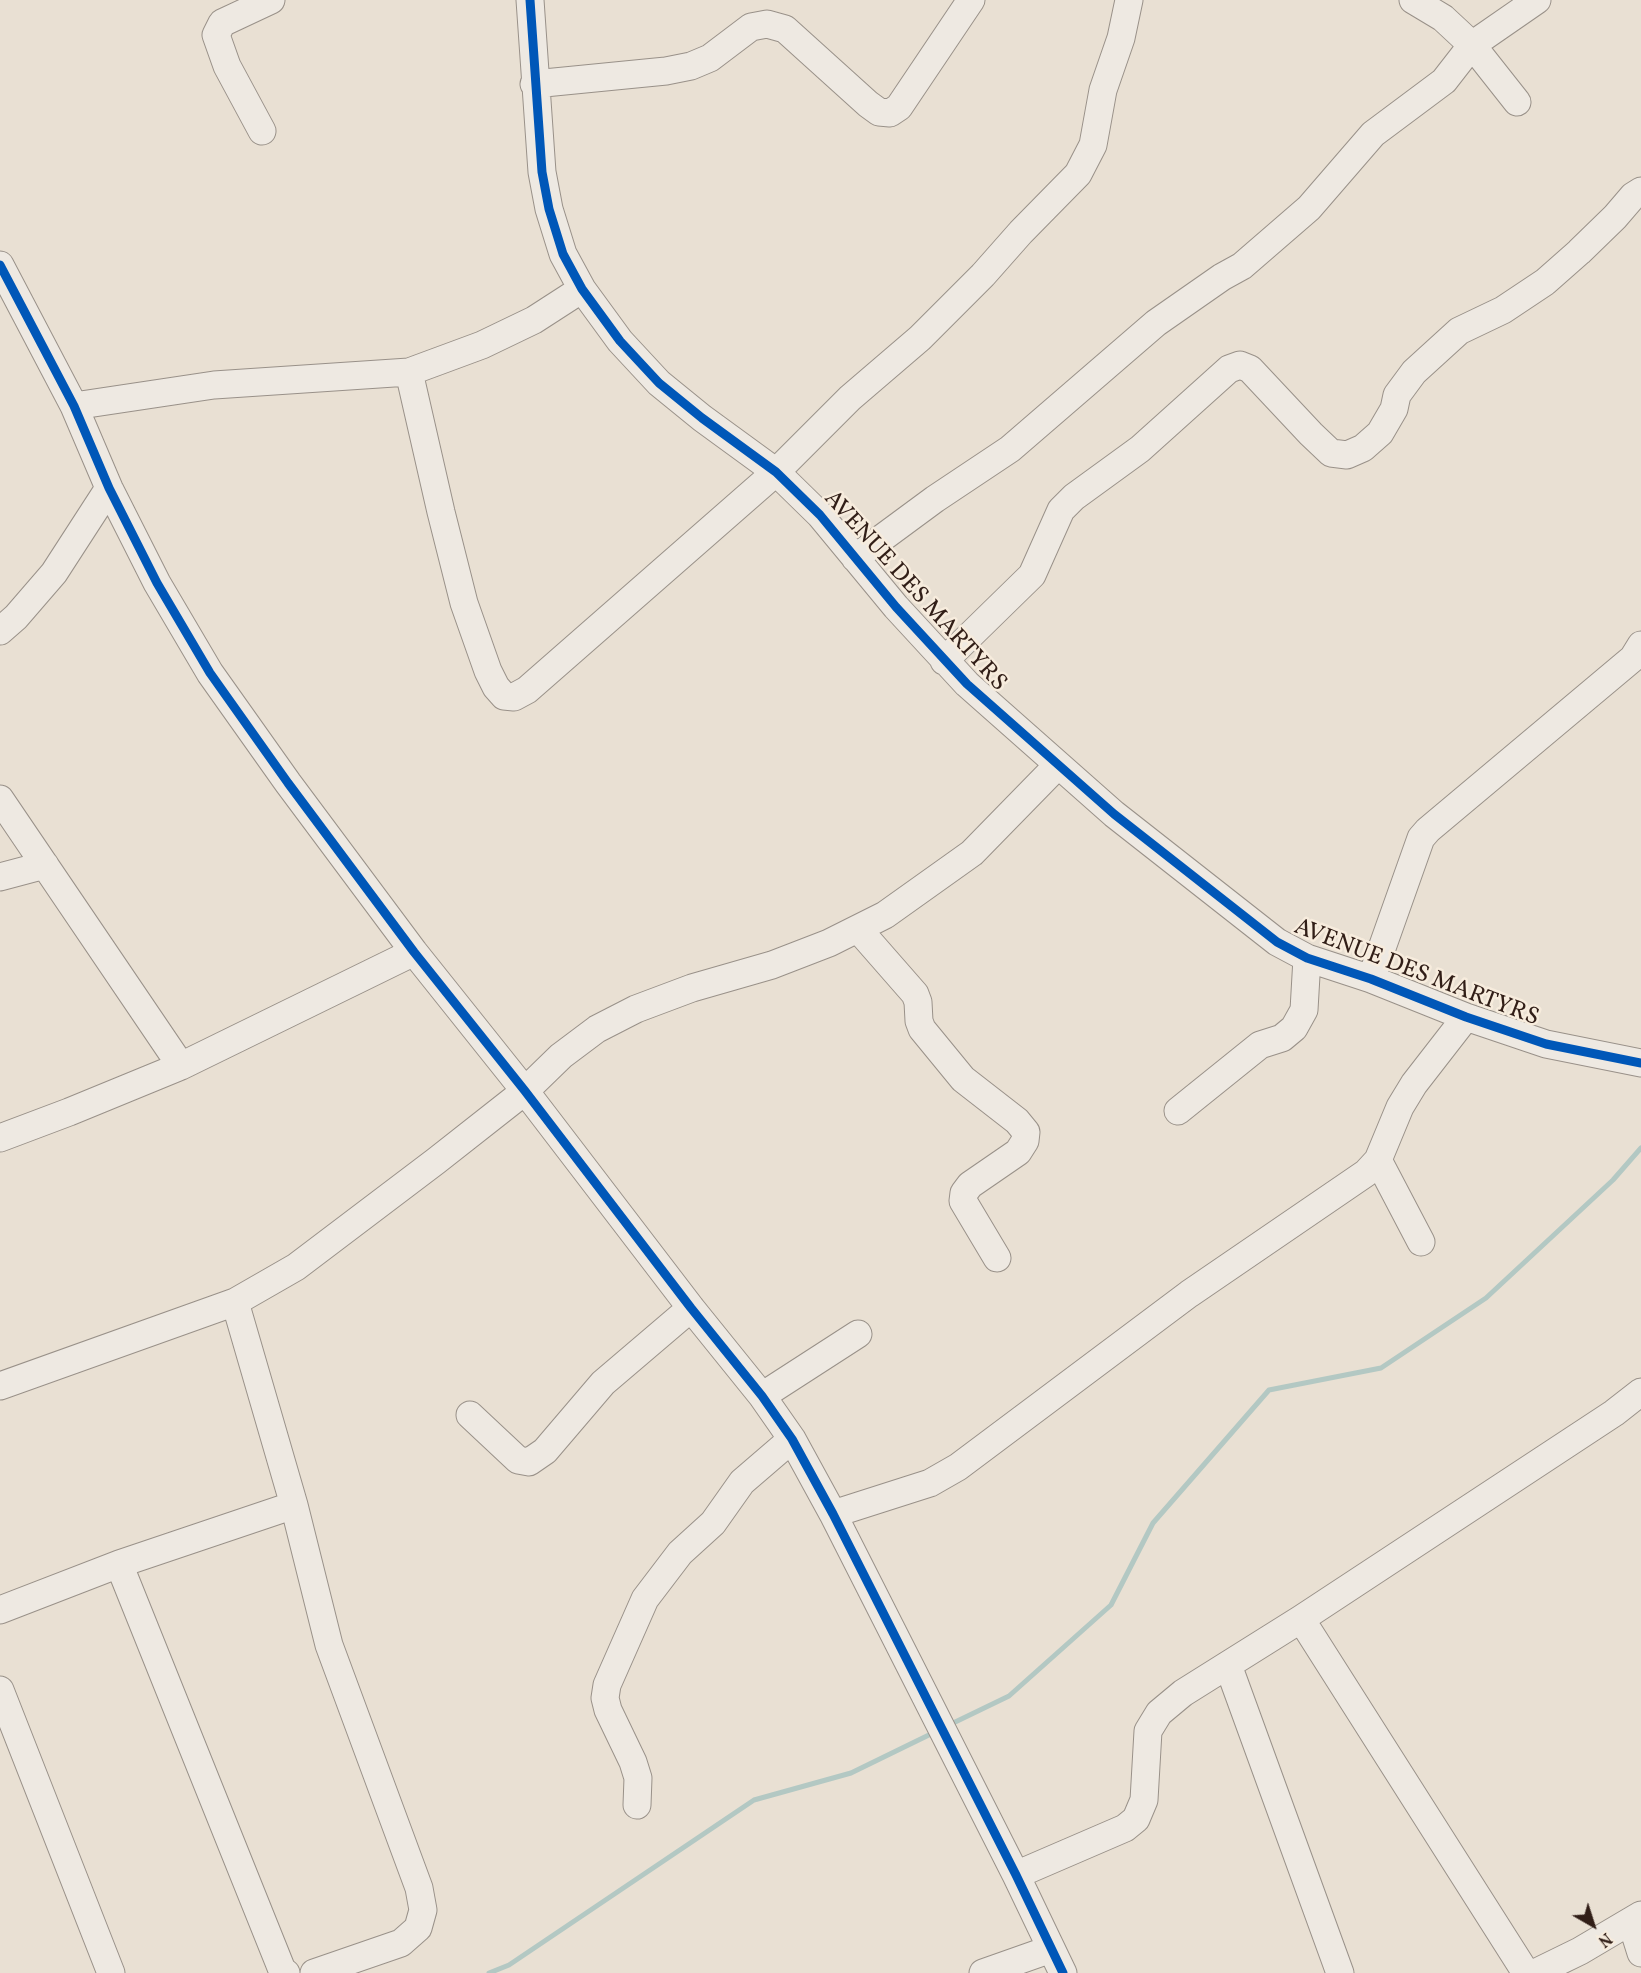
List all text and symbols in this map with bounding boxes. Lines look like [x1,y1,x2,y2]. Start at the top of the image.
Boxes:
street label: AVENUE DES MARTYRS [816,486,1012,698]
street label: AVENUE DES MARTYRS [1289,914,1543,1034]
north arrow [1563,1895,1623,1955]
text: N [1593,1927,1616,1951]

